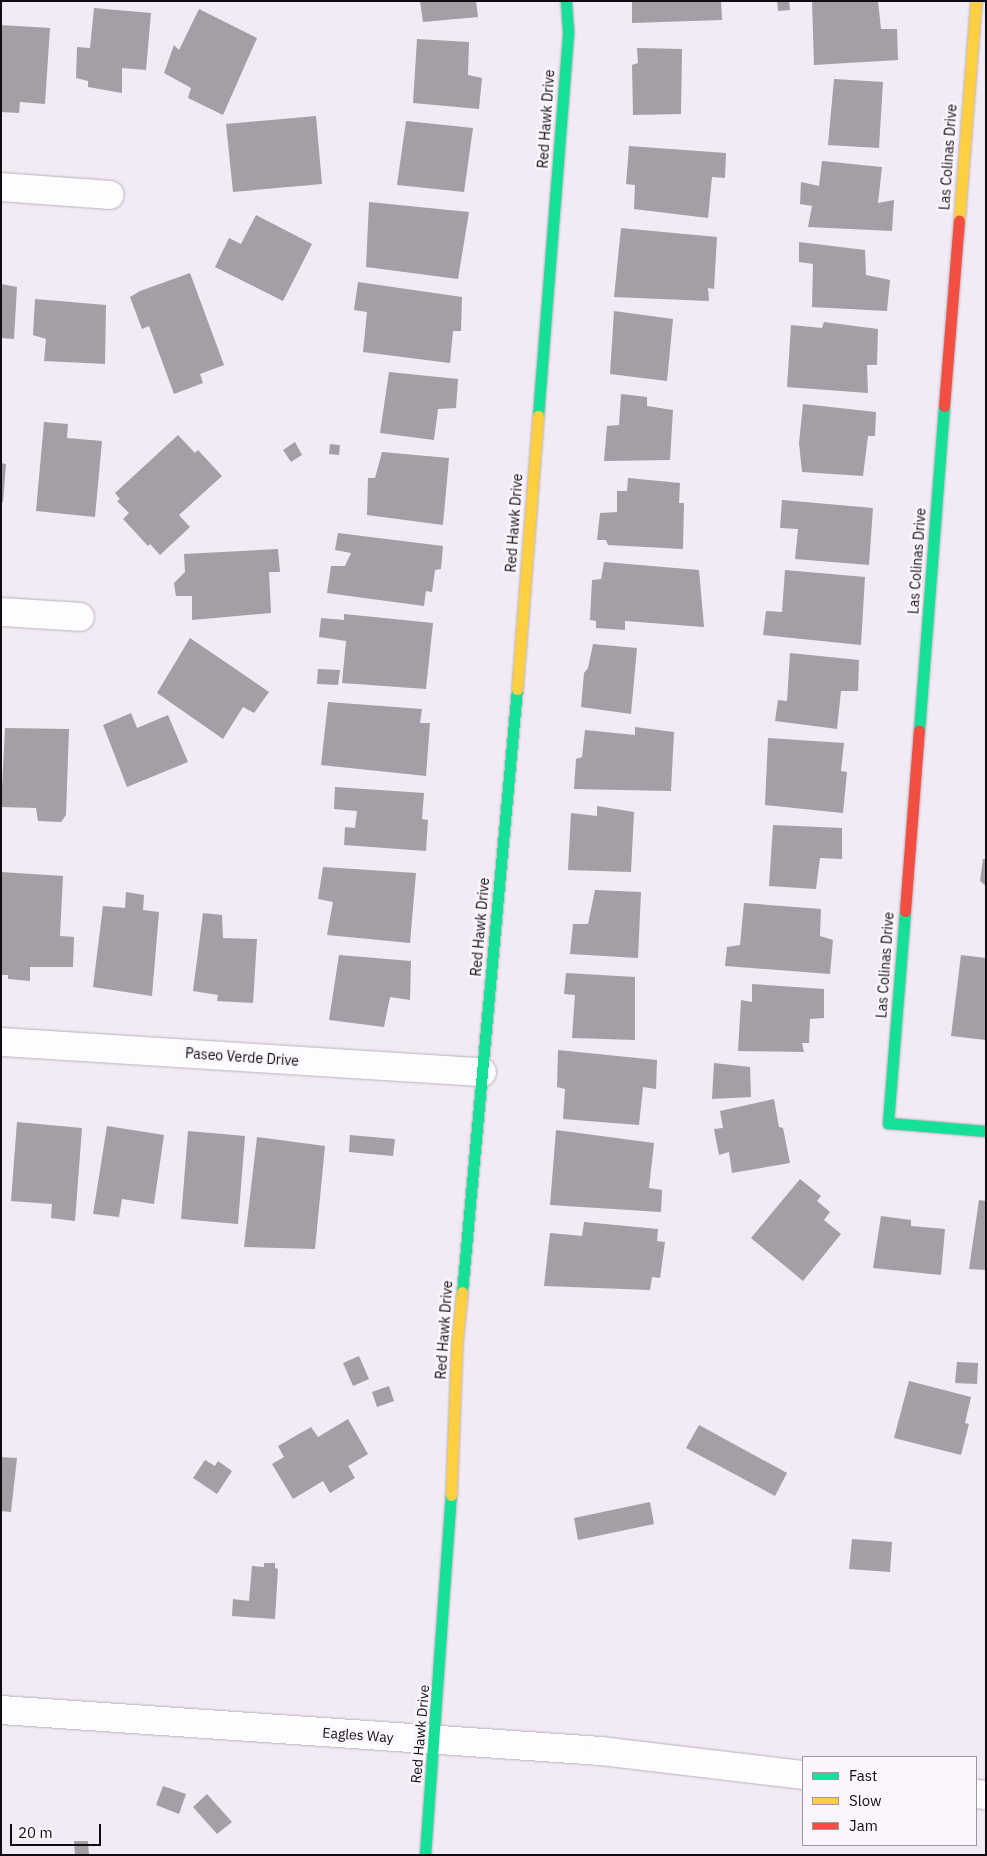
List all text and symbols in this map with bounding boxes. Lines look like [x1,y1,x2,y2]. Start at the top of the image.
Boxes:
street label: Red Hawk Drive [534,69,558,169]
street label: Las Colinas Drive [936,103,960,211]
street label: Red Hawk Drive [502,473,526,573]
street label: Las Colinas Drive [905,507,929,615]
street label: Red Hawk Drive [467,877,493,977]
street label: Las Colinas Drive [873,911,897,1019]
street label: Paseo Verde Drive [185,1045,299,1069]
street label: Red Hawk Drive [432,1280,456,1380]
street label: Red Hawk Drive [407,1684,433,1784]
street label: Eagles Way [322,1724,394,1746]
legend [802,1756,977,1846]
text: Fast [849,1766,877,1785]
text: Slow [849,1791,882,1810]
scale bar [12,1814,104,1846]
text: Jam [849,1816,878,1835]
text: 20 m [18,1823,53,1842]

